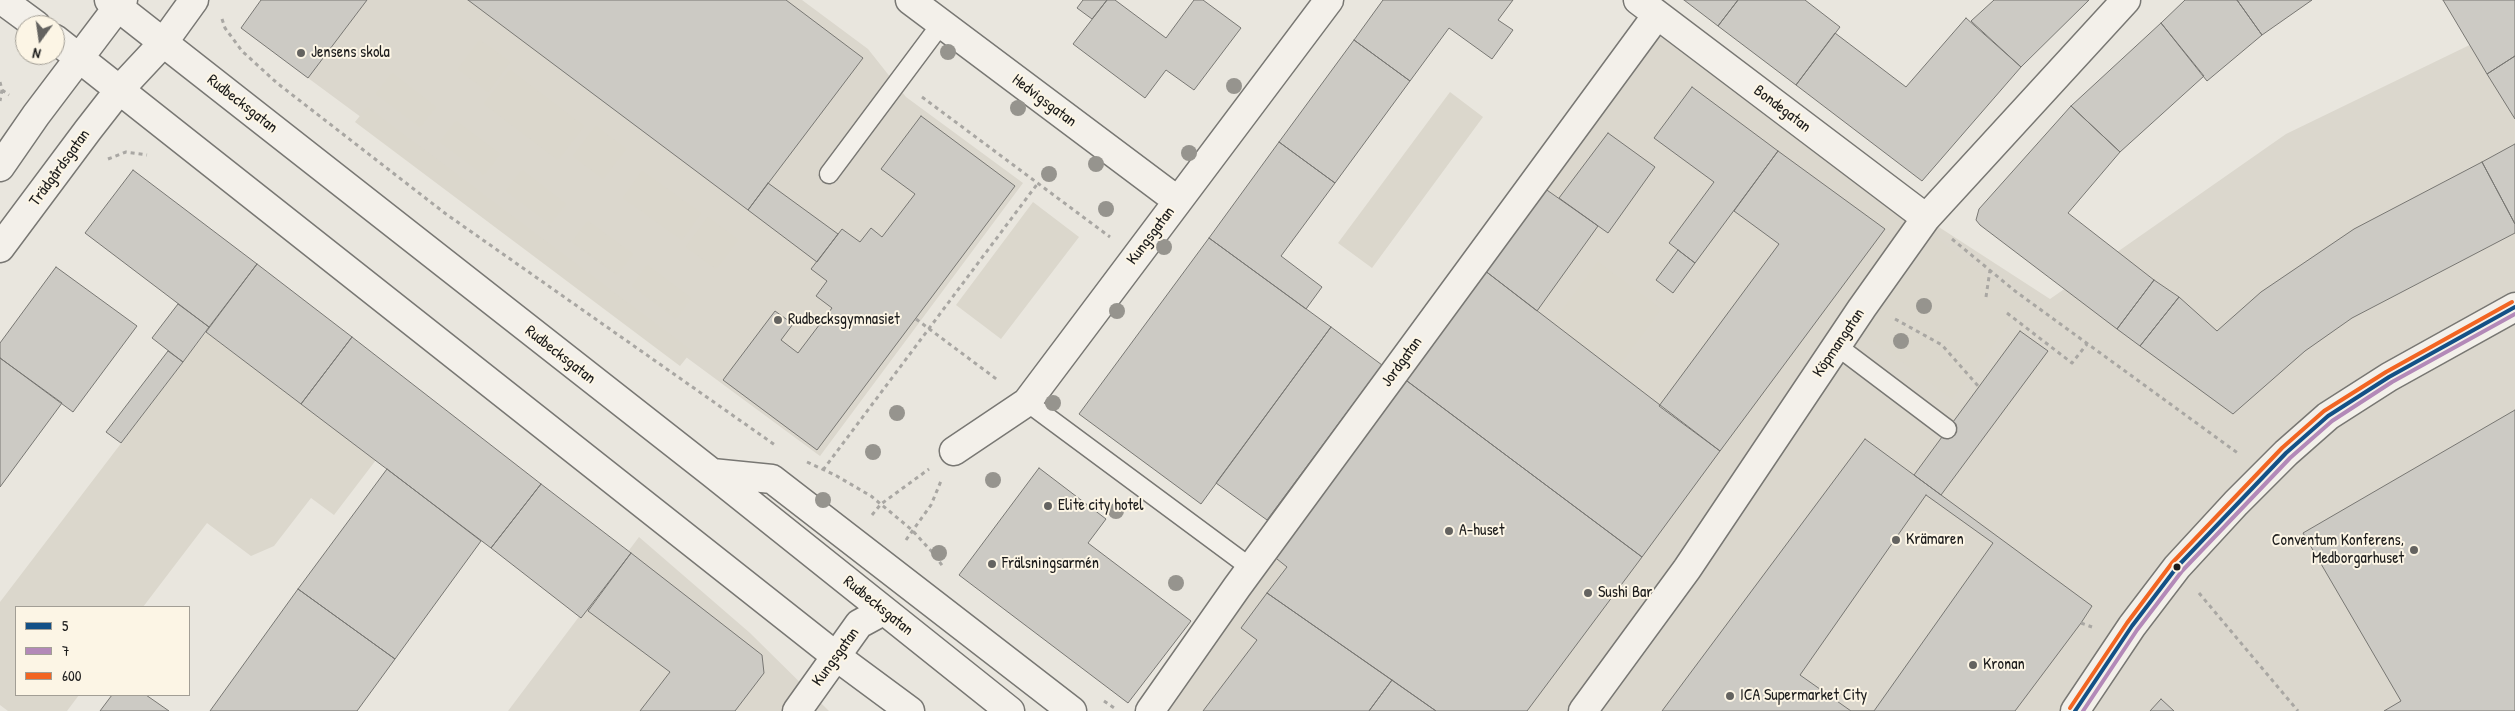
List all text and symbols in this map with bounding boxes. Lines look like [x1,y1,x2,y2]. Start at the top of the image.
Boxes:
north arrow [15,15,65,65]
place label: Jensens skola [311,43,390,63]
text: N [31,44,42,64]
marker: Jensens skola [295,47,307,59]
street label: Rudbecksgatan [203,70,281,138]
street label: Hedvigsgatan [1008,71,1080,131]
street label: Bondegatan [1750,81,1814,137]
street label: Trädgårdsgatan [26,126,94,210]
street label: Kungsgatan [1123,203,1179,269]
street label: Köpmangatan [1809,305,1869,381]
place label: Rudbecksgymnasiet [788,310,900,330]
marker: Rudbecksgymnasiet [772,314,784,326]
street label: Rudbecksgatan [521,321,599,389]
street label: Jordgatan [1377,333,1427,391]
place label: Elite city hotel [1058,496,1144,516]
marker: Elite city hotel [1042,500,1054,512]
place label: A-huset [1459,521,1504,541]
marker: A-huset [1443,525,1455,537]
place label: Krämaren [1906,530,1964,550]
place label: Conventum Konferens, Medborgarhuset [2272,531,2404,569]
marker: Krämaren [1890,534,1902,546]
marker: Conventum Konferens, Medborgarhuset [2408,544,2420,556]
place label: Frälsningsarmén [1002,554,1099,574]
marker: Frälsningsarmén [986,558,998,570]
unlabelled marker [2172,562,2182,572]
street label: Rudbecksgatan [839,572,917,640]
place label: Sushi Bar [1598,583,1652,603]
marker: Sushi Bar [1582,587,1594,599]
legend [15,606,190,696]
text: 5 [62,615,68,636]
street label: Kungsgatan [808,624,864,690]
text: 7 [62,640,69,661]
place label: Kronan [1983,655,2025,675]
marker: Kronan [1967,659,1979,671]
text: 600 [62,665,81,686]
place label: ICA Supermarket City [1740,686,1867,706]
marker: ICA Supermarket City [1724,690,1736,702]

